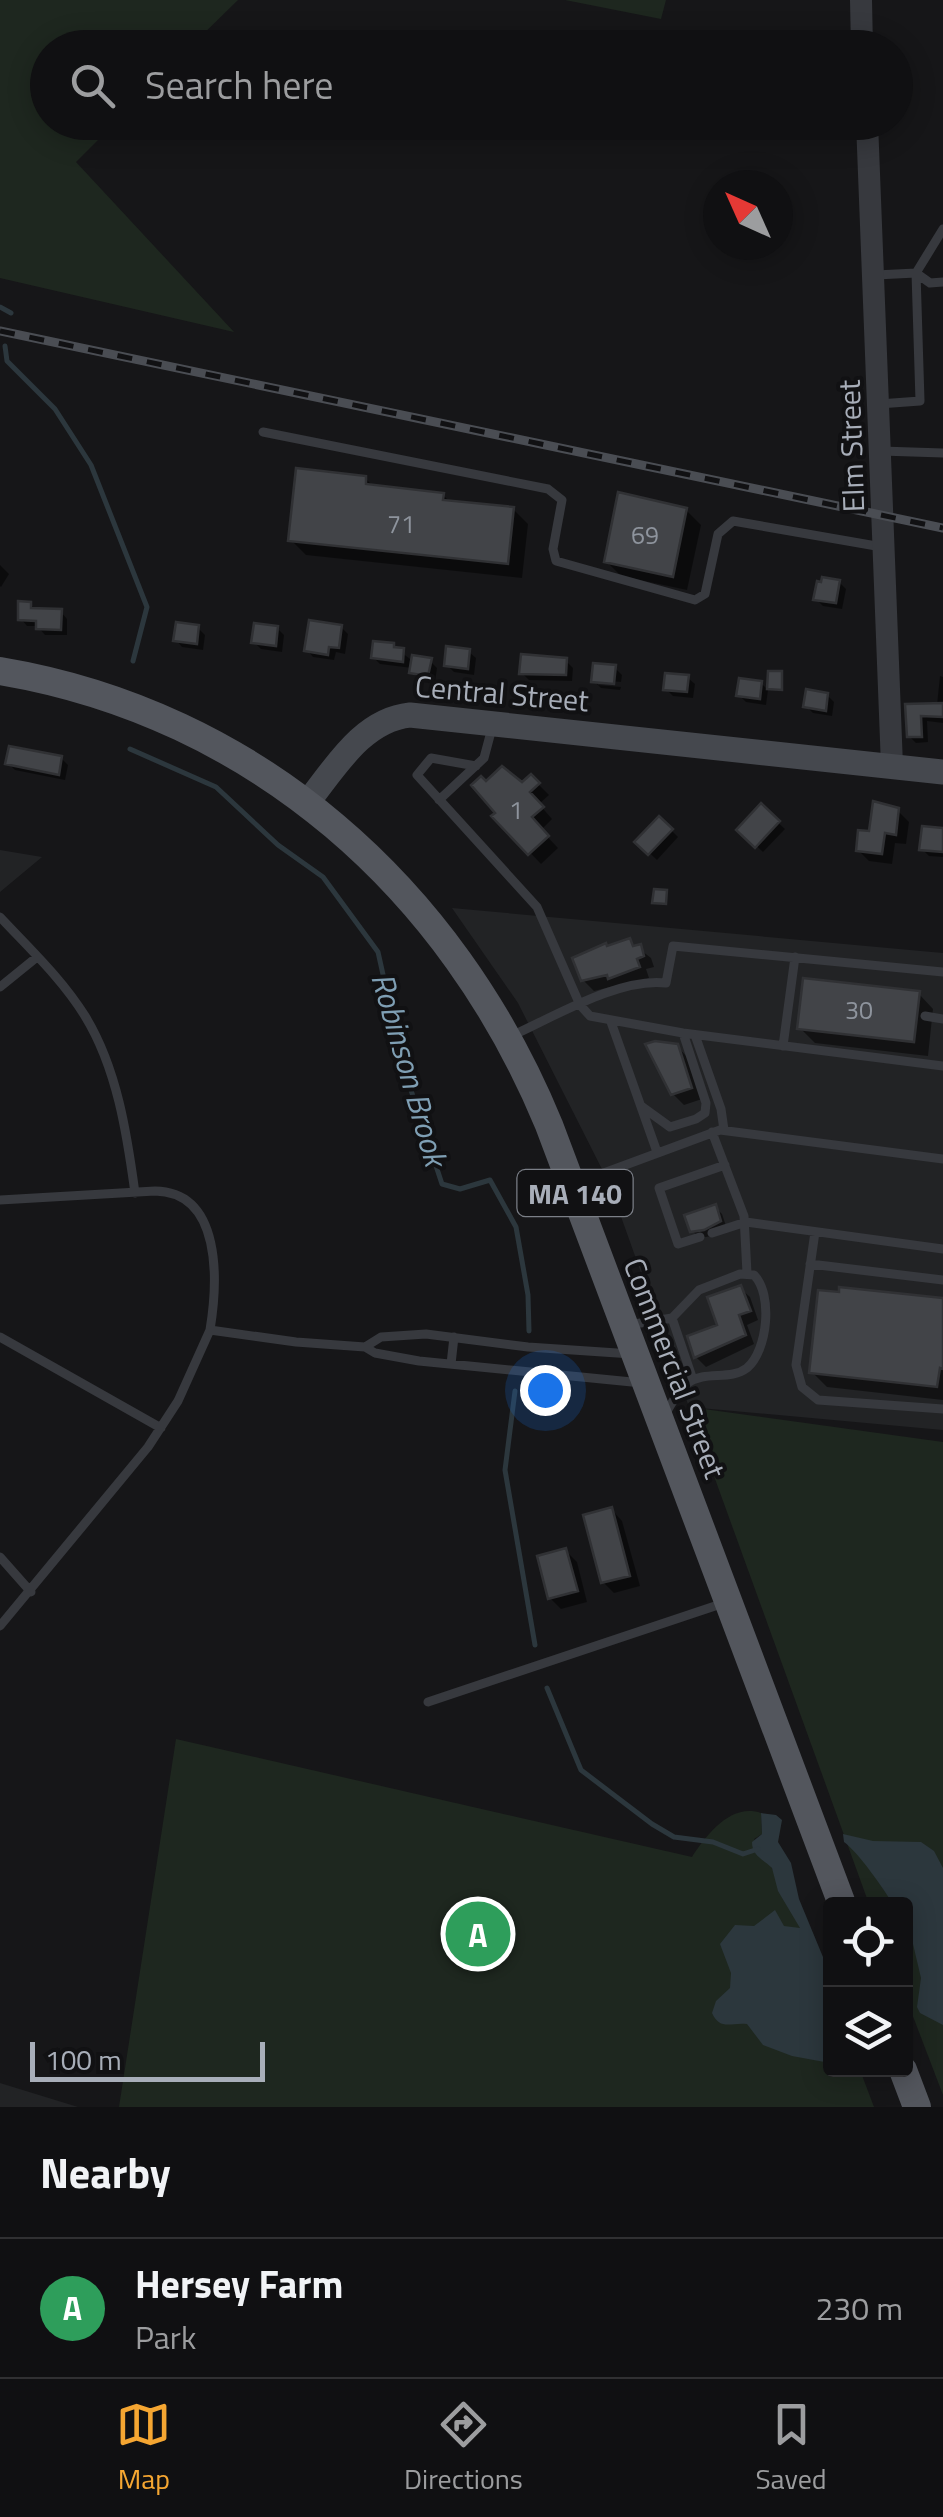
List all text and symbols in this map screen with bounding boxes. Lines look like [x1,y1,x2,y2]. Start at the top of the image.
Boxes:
search box [30,30,913,140]
text: Search here [145,56,333,114]
icon: search [65,58,120,113]
north arrow [703,170,793,260]
street label: Elm Street [826,379,876,513]
house number: 71 [387,505,415,543]
house number: 69 [631,516,659,554]
street label: Central Street [413,663,591,724]
house number: 1 [509,791,523,829]
water label: Robinson Brook [360,967,461,1175]
house number: 30 [845,991,873,1029]
road number: MA 140 [518,1170,632,1216]
street label: Commercial Street [612,1251,738,1485]
your location [520,1365,571,1416]
pin: A [446,1896,510,1972]
map controls [823,1897,913,2077]
button: locate [823,1897,913,1987]
button: layers [823,1987,913,2077]
scale bar [30,2037,265,2082]
text: 100 m [45,2038,122,2081]
text: Nearby [40,2140,171,2204]
text: Hersey Farm [135,2255,343,2313]
text: A [63,2284,82,2332]
text: 230 m [815,2284,903,2332]
text: Park [135,2313,196,2361]
tab: Map [116,2397,171,2500]
tab: Directions [404,2397,523,2500]
tab: Saved [755,2397,827,2500]

